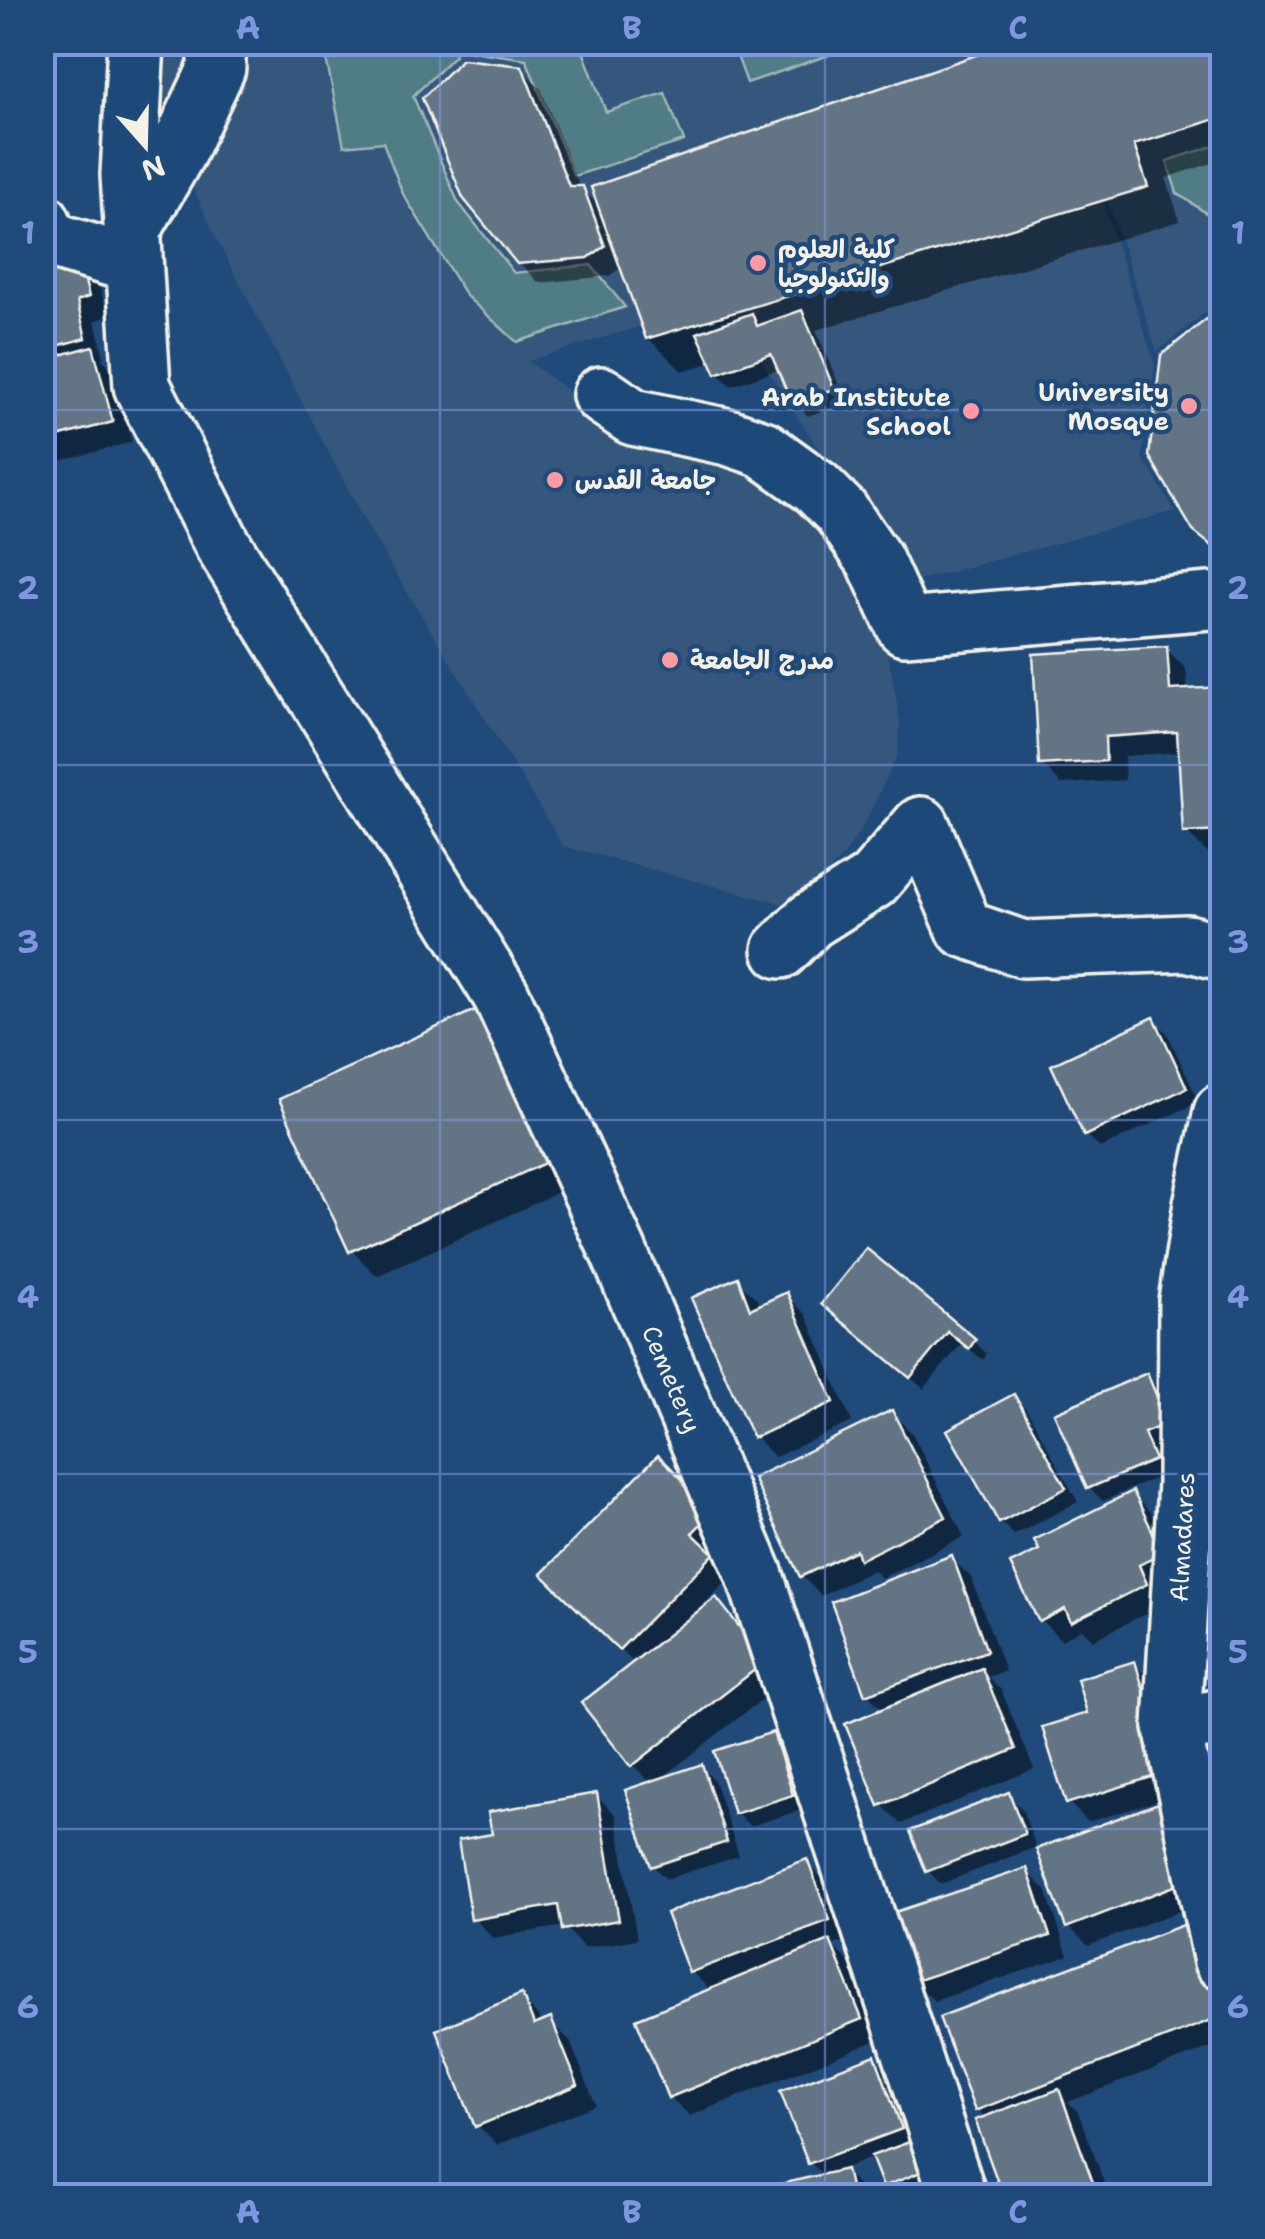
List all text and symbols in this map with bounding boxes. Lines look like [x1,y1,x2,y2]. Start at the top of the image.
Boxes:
text: A [236,6,260,49]
text: B [622,6,642,49]
text: C [1008,6,1028,49]
north arrow [95,95,195,195]
text: N [137,147,170,190]
text: 1 [21,211,35,254]
text: 1 [1231,211,1245,254]
place label: كلية العلوم والتكنولوجيا [778,232,895,295]
marker: كلية العلوم والتكنولوجيا [747,252,769,274]
place label: University Mosque [1038,375,1169,438]
place label: Arab Institute School [761,380,951,443]
marker: University Mosque [1178,395,1200,417]
marker: Arab Institute School [960,400,982,422]
place label: جامعة القدس [575,463,716,497]
marker: جامعة القدس [544,469,566,491]
text: 2 [17,566,39,609]
text: 2 [1227,566,1249,609]
place label: مدرج الجامعة [690,643,834,677]
marker: مدرج الجامعة [659,649,681,671]
text: 3 [17,920,39,963]
text: 3 [1227,920,1249,963]
text: 4 [17,1275,39,1318]
text: 4 [1227,1275,1249,1318]
street label: Cemetery [634,1320,710,1438]
street label: Almadares [1162,1471,1202,1603]
text: 5 [18,1630,38,1673]
text: 5 [1228,1630,1248,1673]
text: 6 [17,1985,39,2028]
text: 6 [1227,1985,1249,2028]
text: A [236,2190,260,2233]
text: B [622,2190,642,2233]
text: C [1008,2190,1028,2233]

